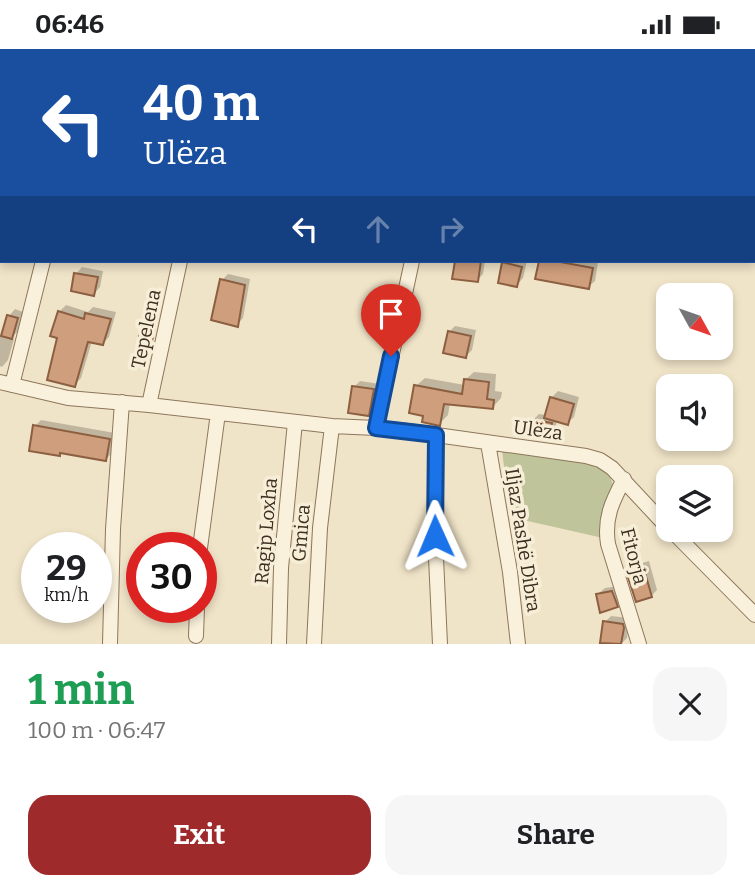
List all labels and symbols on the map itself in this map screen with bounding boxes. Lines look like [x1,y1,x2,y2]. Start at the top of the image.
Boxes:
north arrow [656,283,733,361]
pin [361,284,421,356]
street label: Tepelena [126,287,166,371]
street label: Ulëza [512,415,565,445]
street label: Iljaz Pashë Dibra [500,466,546,614]
street label: Ragip Loxha [250,476,282,585]
position arrow [398,499,472,573]
street label: Gmica [287,503,315,563]
street label: Fitorja [616,525,652,587]
speed limit sign: 30 [126,532,217,623]

